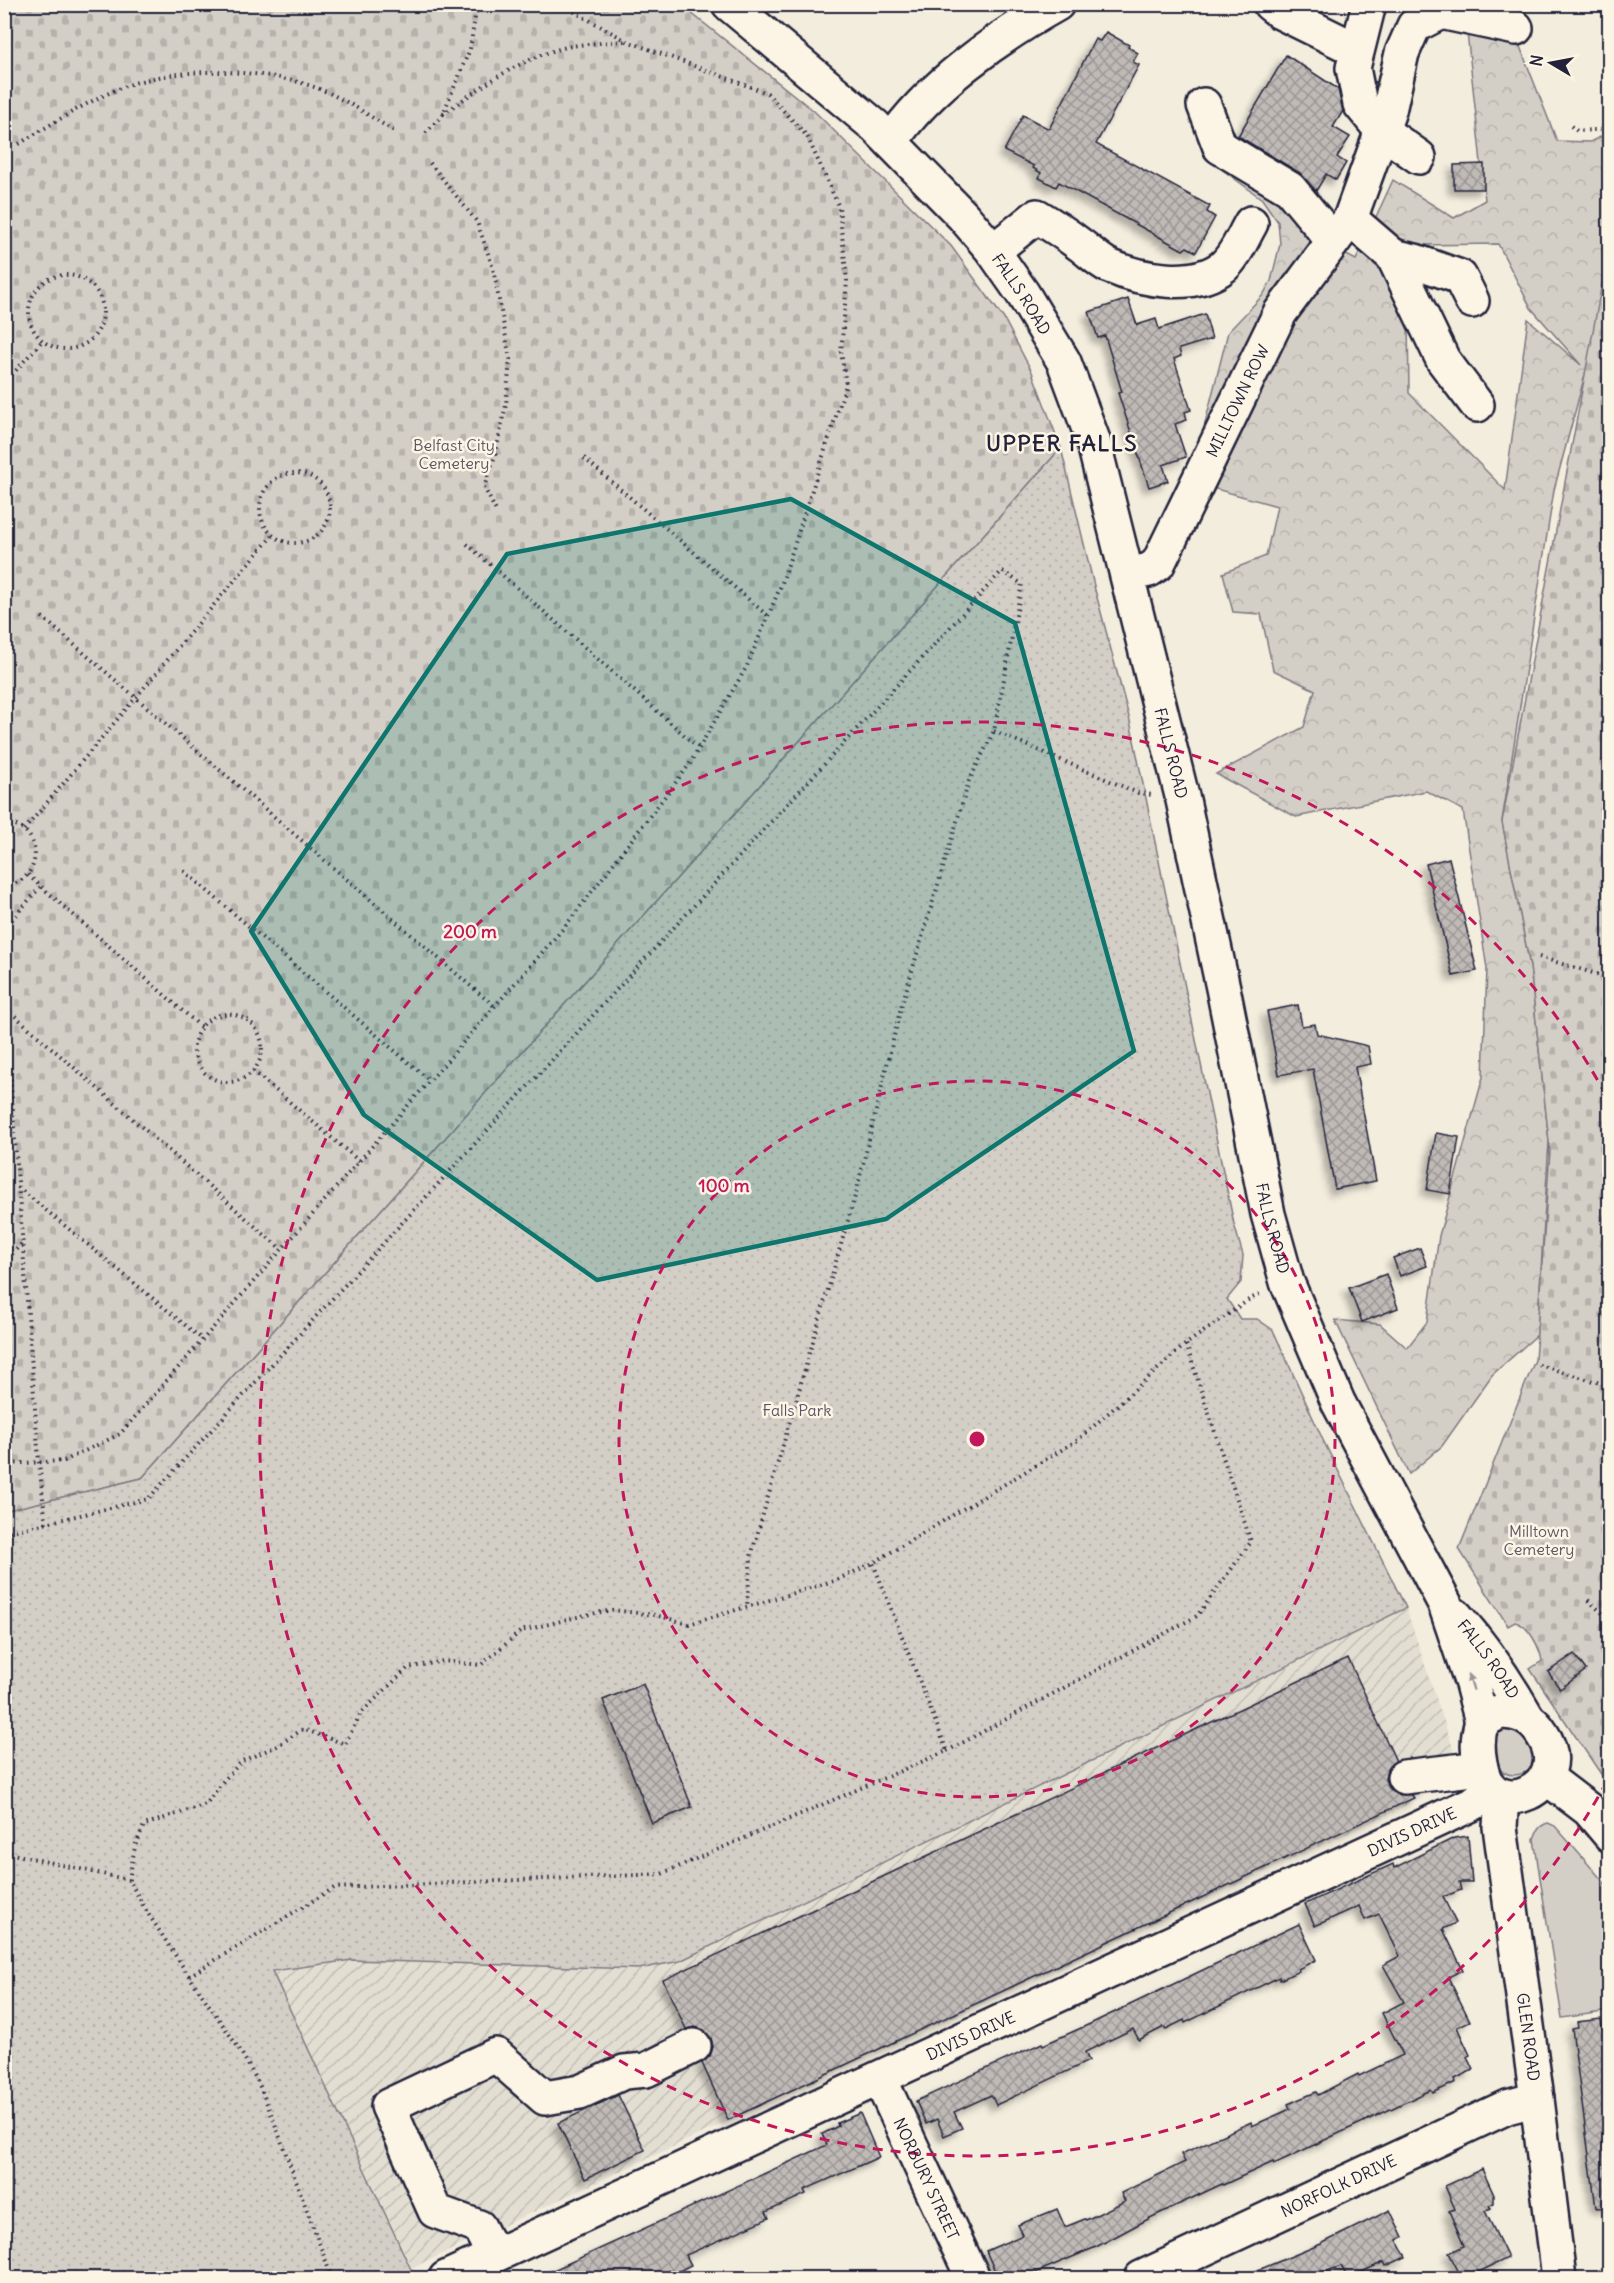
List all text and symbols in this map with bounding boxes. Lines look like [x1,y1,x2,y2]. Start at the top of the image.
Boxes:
north arrow [1521,33,1581,93]
text: N [1525,53,1547,68]
street label: FALLS ROAD [988,250,1055,338]
street label: MILLTOWN ROW [1202,341,1273,460]
district label: UPPER FALLS [986,429,1138,457]
park label: Belfast City Cemetery [413,435,495,473]
street label: FALLS ROAD [1150,706,1192,801]
text: 200 m [443,920,497,943]
text: 100 m [699,1174,750,1197]
street label: FALLS ROAD [1252,1181,1294,1276]
park label: Falls Park [763,1400,831,1420]
centre of rings [967,1429,987,1449]
park label: Milltown Cemetery [1504,1521,1574,1559]
street label: FALLS ROAD [1453,1615,1524,1702]
one-way arrow [1466,1673,1476,1691]
street label: DIVIS DRIVE [1364,1803,1460,1861]
street label: GLEN ROAD [1513,1992,1544,2082]
street label: DIVIS DRIVE [923,2006,1018,2065]
street label: NORBURY STREET [889,2114,964,2243]
street label: NORFOLK DRIVE [1277,2150,1400,2221]

